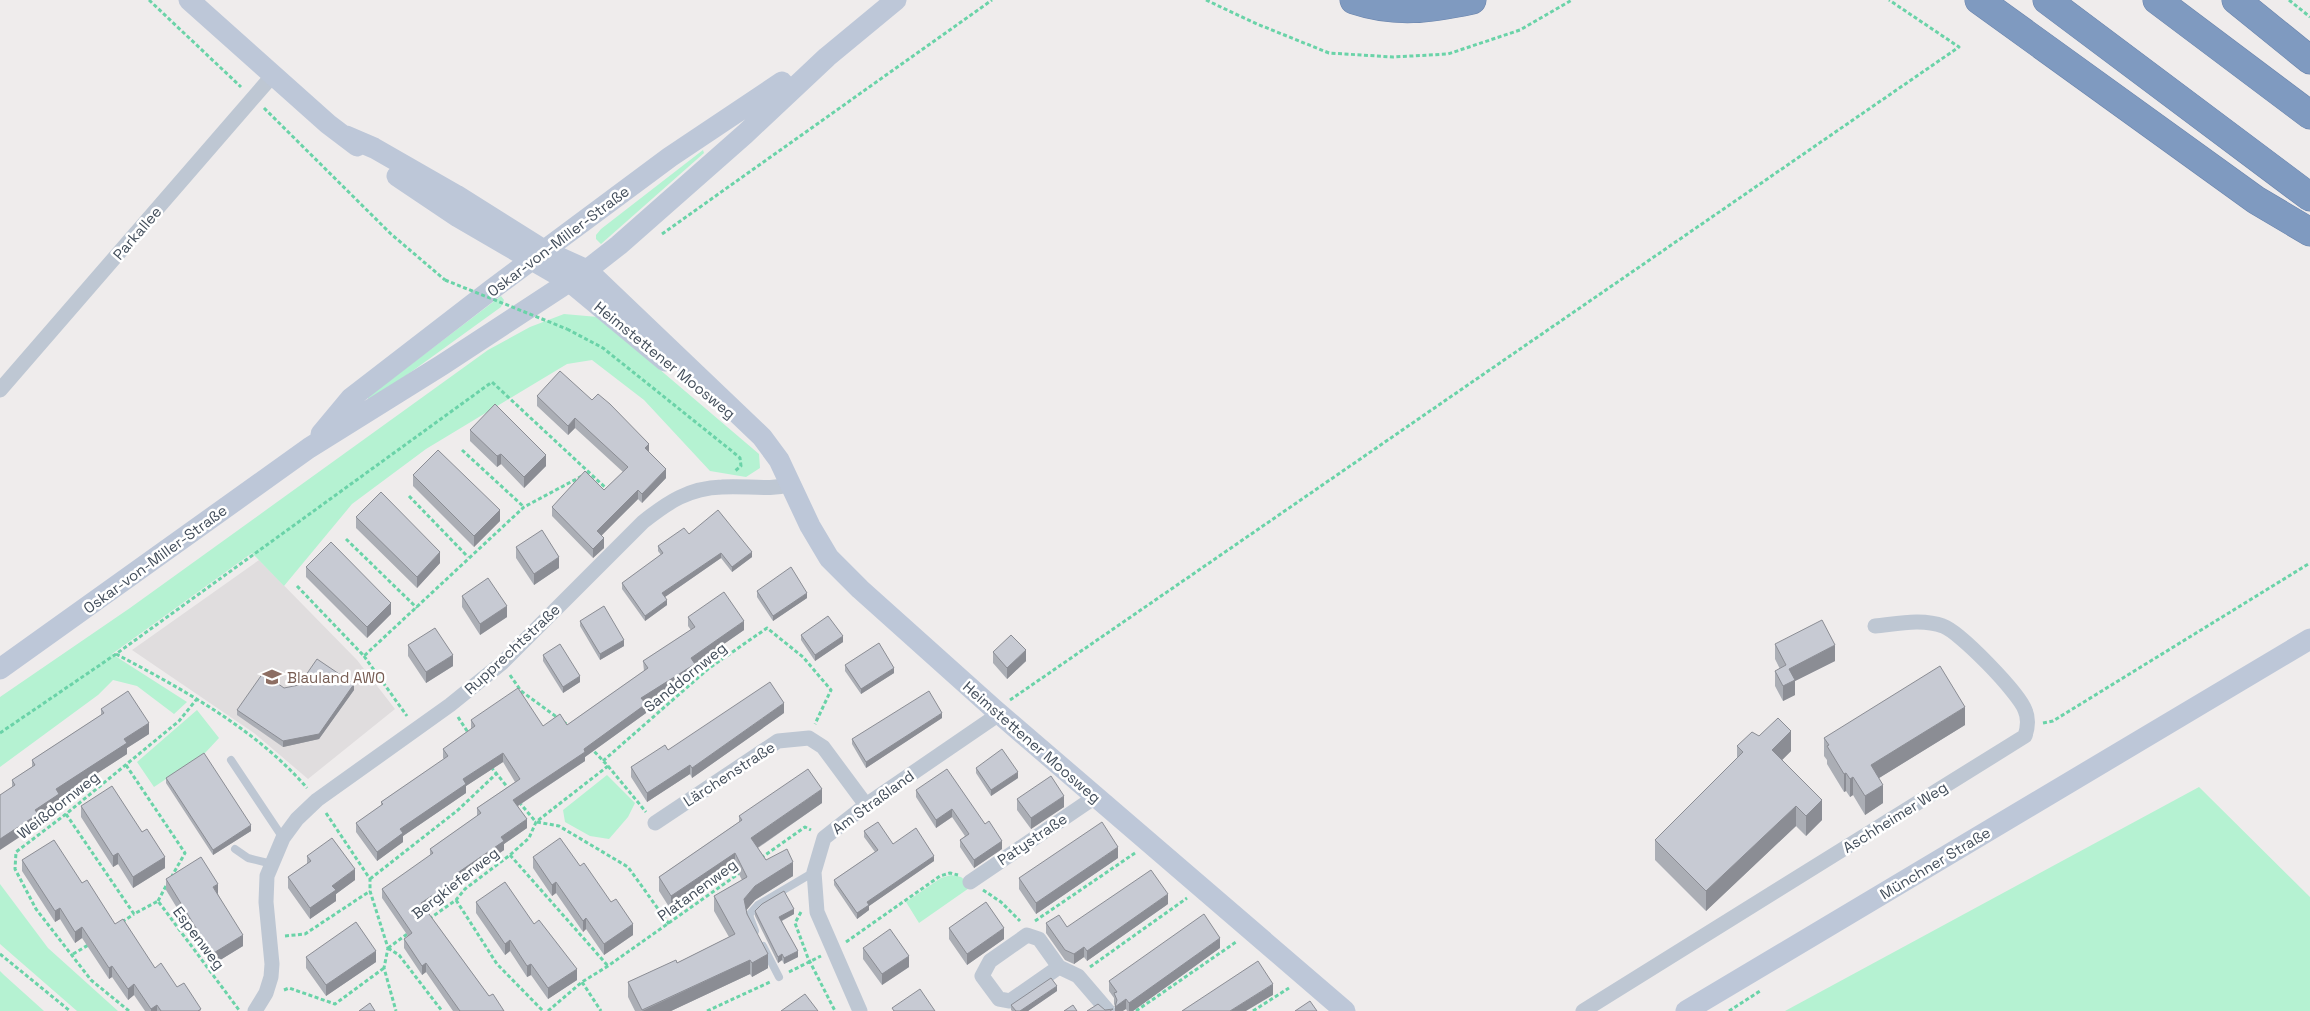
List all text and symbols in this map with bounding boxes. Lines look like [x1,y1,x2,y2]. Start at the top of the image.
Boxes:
street label: Oskar-von-Miller-Straße [483,181,633,301]
street label: Parkallee [109,202,165,264]
street label: Heimstettener Moosweg [590,297,740,423]
street label: Oskar-von-Miller-Straße [79,500,231,618]
street label: Rupprechtstraße [460,600,564,698]
street label: Sanddornweg [640,638,730,716]
school or university icon: Blauland AWO [261,666,283,688]
place label: Blauland AWO [287,668,385,687]
street label: Heimstettener Moosweg [959,677,1105,807]
street label: Lärchenstraße [680,737,778,811]
street label: Am Straßland [828,766,918,838]
street label: Weißdornweg [13,767,103,843]
street label: Aschheimer Weg [1839,777,1951,857]
street label: Patystraße [994,809,1071,869]
street label: Münchner Straße [1876,822,1994,903]
street label: Bergkieferweg [408,843,502,923]
street label: Platanenweg [653,855,741,925]
street label: Espenweg [169,903,229,973]

